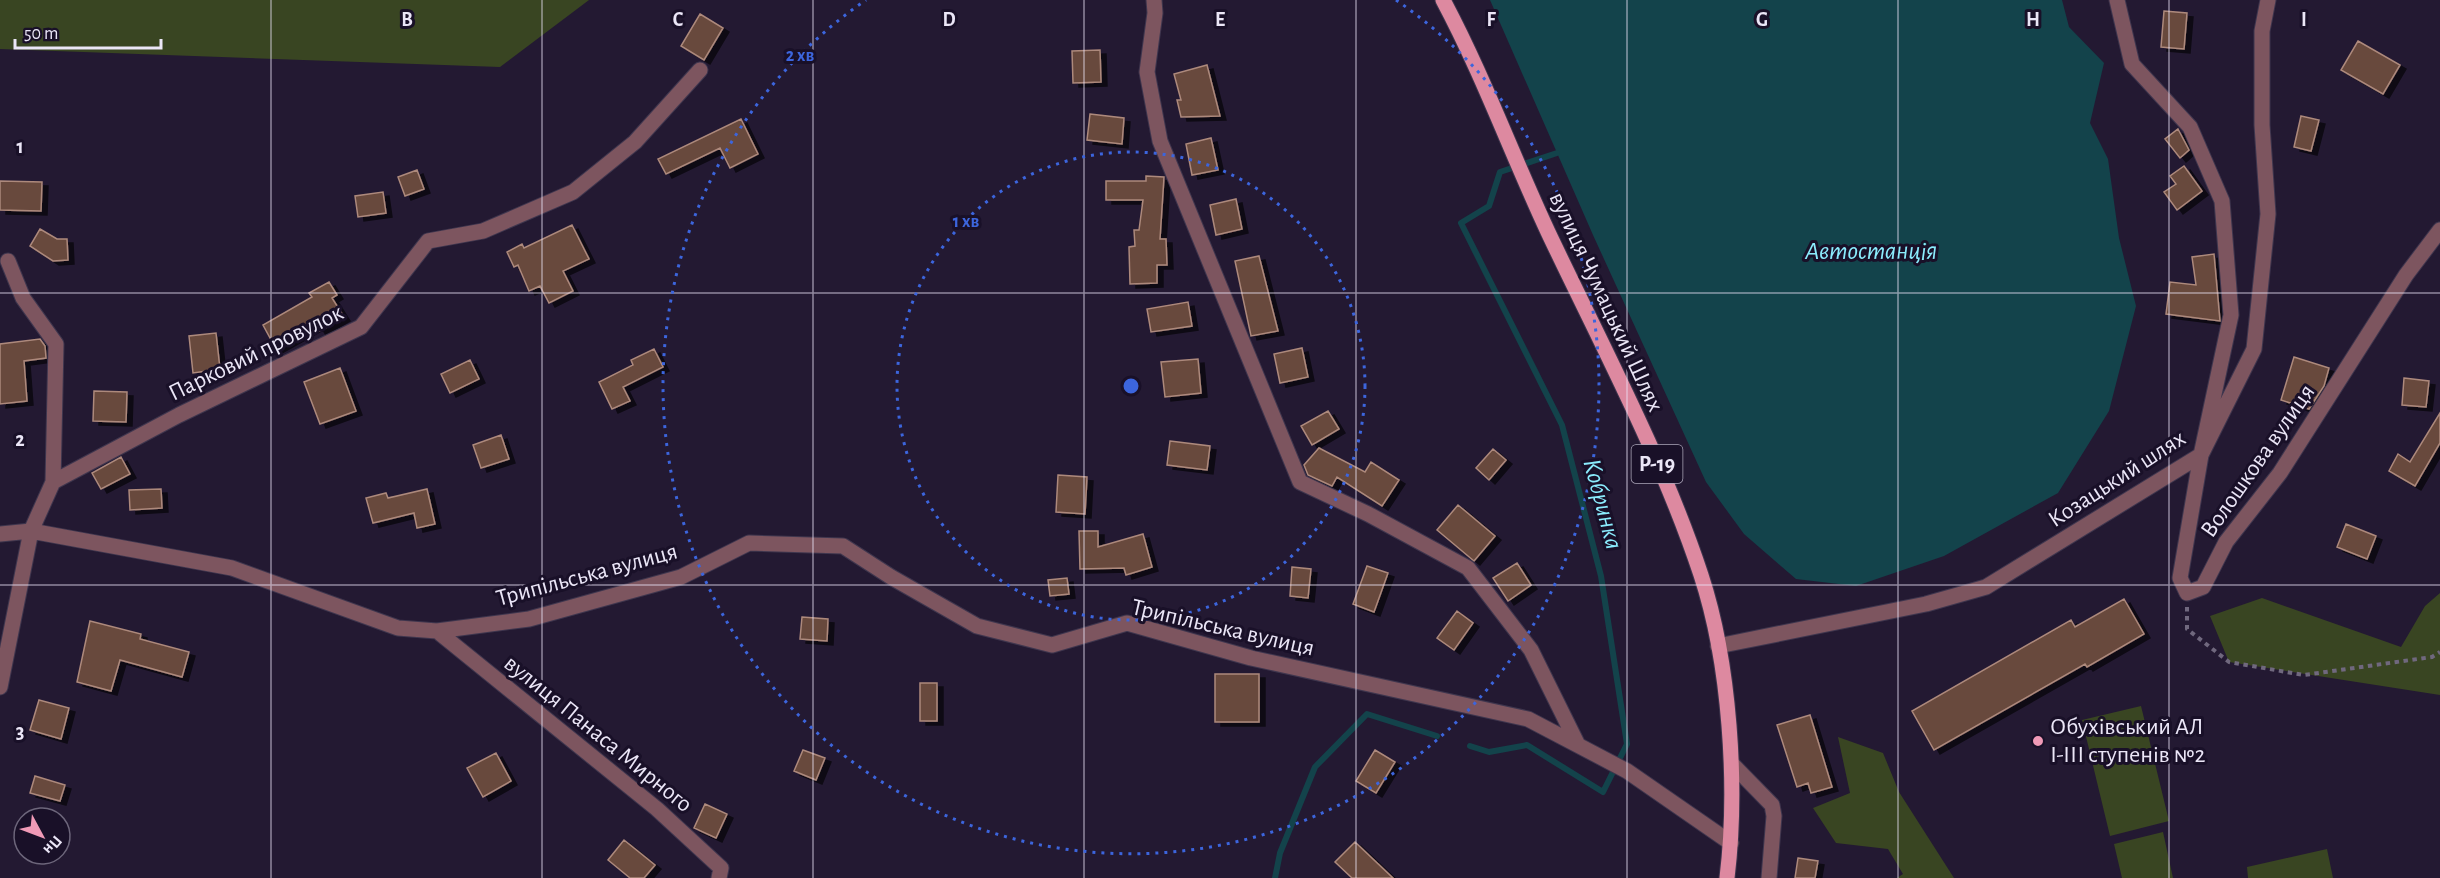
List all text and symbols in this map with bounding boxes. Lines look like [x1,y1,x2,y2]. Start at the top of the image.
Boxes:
text: B [401,10,413,30]
text: C [673,10,684,30]
text: D [942,10,956,30]
text: E [1215,10,1225,30]
text: F [1486,10,1496,30]
text: G [1756,10,1768,30]
text: H [2026,10,2040,30]
text: I [2301,10,2307,30]
scale bar [15,12,160,50]
text: 50 m [24,25,58,43]
text: 2 хв [786,47,814,65]
text: 1 [16,137,24,157]
street label: вулиця Чумацький Шлях [1545,188,1668,416]
text: 1 хв [953,213,979,231]
water label: Автостанція [1804,238,1937,264]
street label: Парковий провулок [165,300,347,406]
centre of rings [1121,376,1141,396]
street label: Волошкова вулиця [2196,380,2320,542]
street label: Козацький шлях [2044,426,2190,532]
text: 2 [15,430,25,450]
road number: Р-19 [1632,445,1682,483]
water label: Кобринка [1578,456,1628,552]
street label: Трипільська вулиця [494,539,680,611]
street label: Трипільська вулиця [1129,595,1317,661]
street label: вулиця Панаса Мирного [499,651,697,817]
place label: Обухівський АЛ І-ІІІ ступенів №2 [2050,715,2206,767]
text: 3 [16,722,24,742]
marker: Обухівський АЛ І-ІІІ ступенів №2 [2031,734,2045,748]
north arrow [12,806,72,866]
text: Пн [40,833,65,858]

